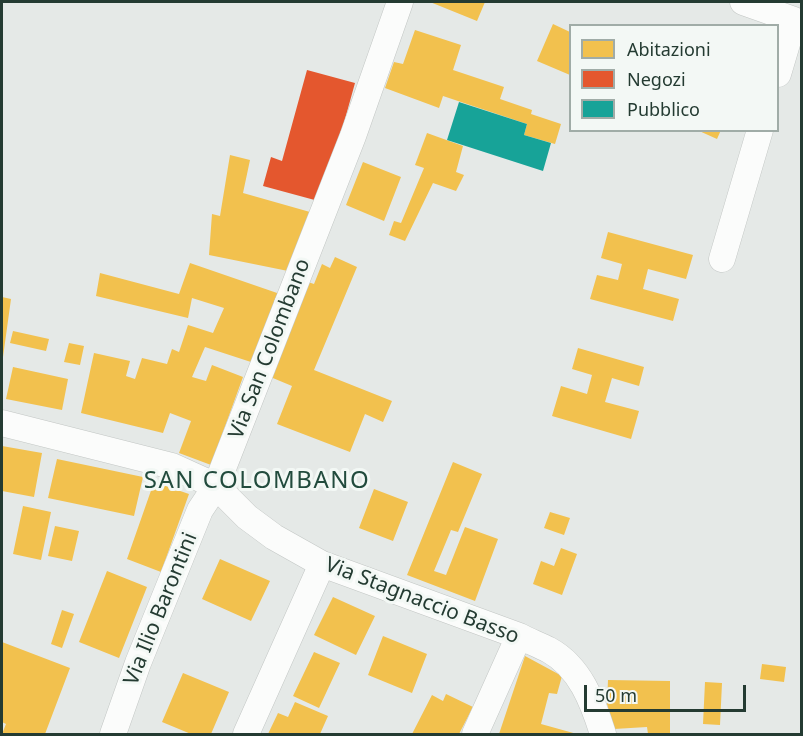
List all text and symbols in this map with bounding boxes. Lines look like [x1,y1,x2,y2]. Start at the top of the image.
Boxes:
legend [569,24,779,132]
text: Abitazioni [627,37,711,61]
text: Negozi [627,67,686,91]
text: Pubblico [627,97,700,121]
street label: Via San Colombano [224,255,316,443]
district label: SAN COLOMBANO [144,467,370,495]
street label: Via Ilio Barontini [119,529,203,689]
street label: Via Stagnaccio Basso [321,552,523,650]
scale bar [587,673,749,711]
text: 50 m [595,683,637,707]

